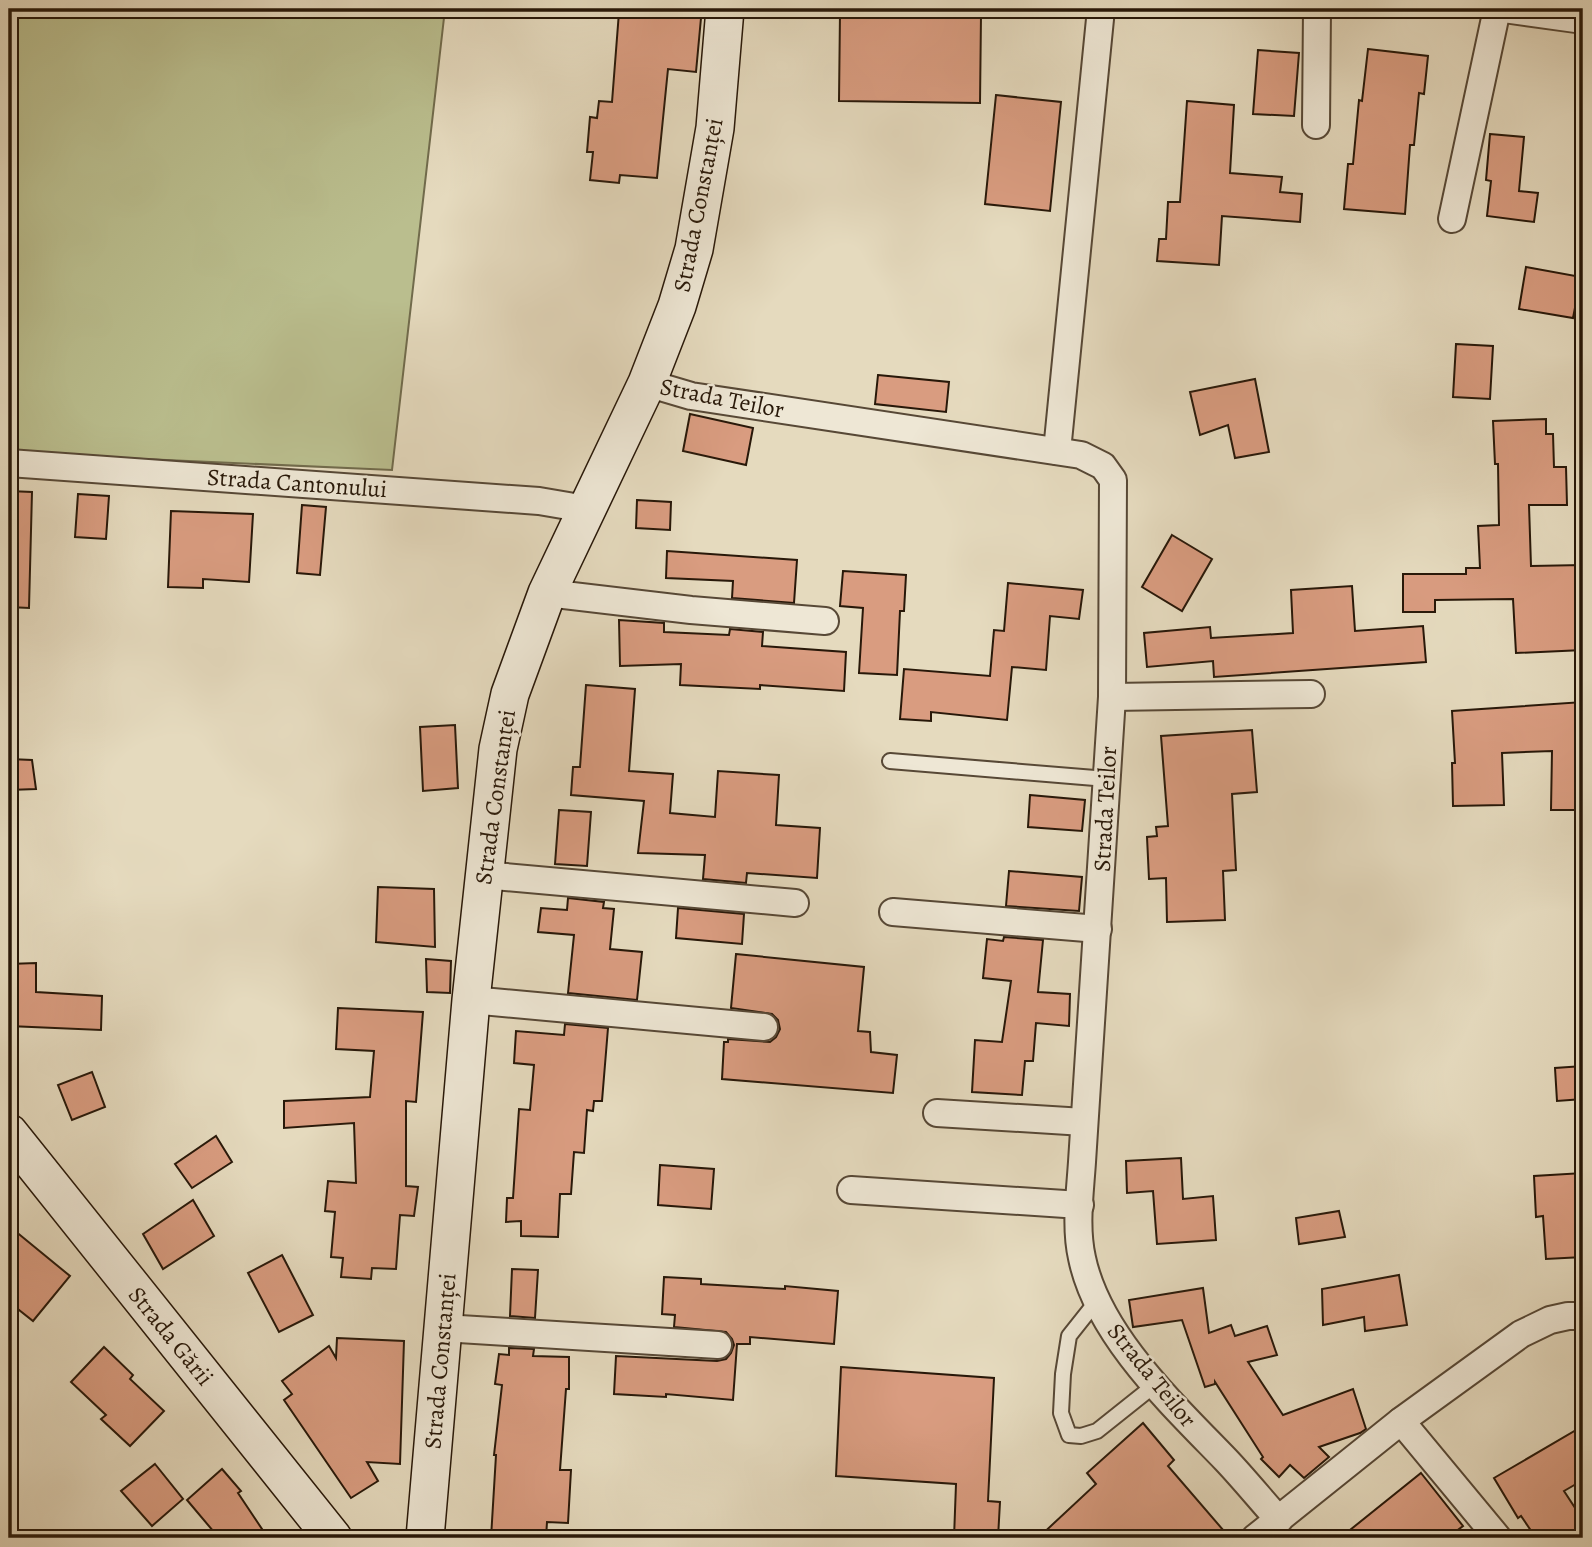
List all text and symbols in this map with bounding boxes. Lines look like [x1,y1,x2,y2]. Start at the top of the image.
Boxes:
street label: Strada Constanței [665,115,731,295]
street label: Strada Teilor [657,370,787,426]
street label: Strada Cantonului [206,461,388,505]
street label: Strada Constanței [467,707,523,887]
street label: Strada Teilor [1086,745,1124,873]
street label: Strada Constanței [416,1272,464,1450]
street label: Strada Gării [121,1280,221,1392]
street label: Strada Teilor [1100,1316,1204,1434]

